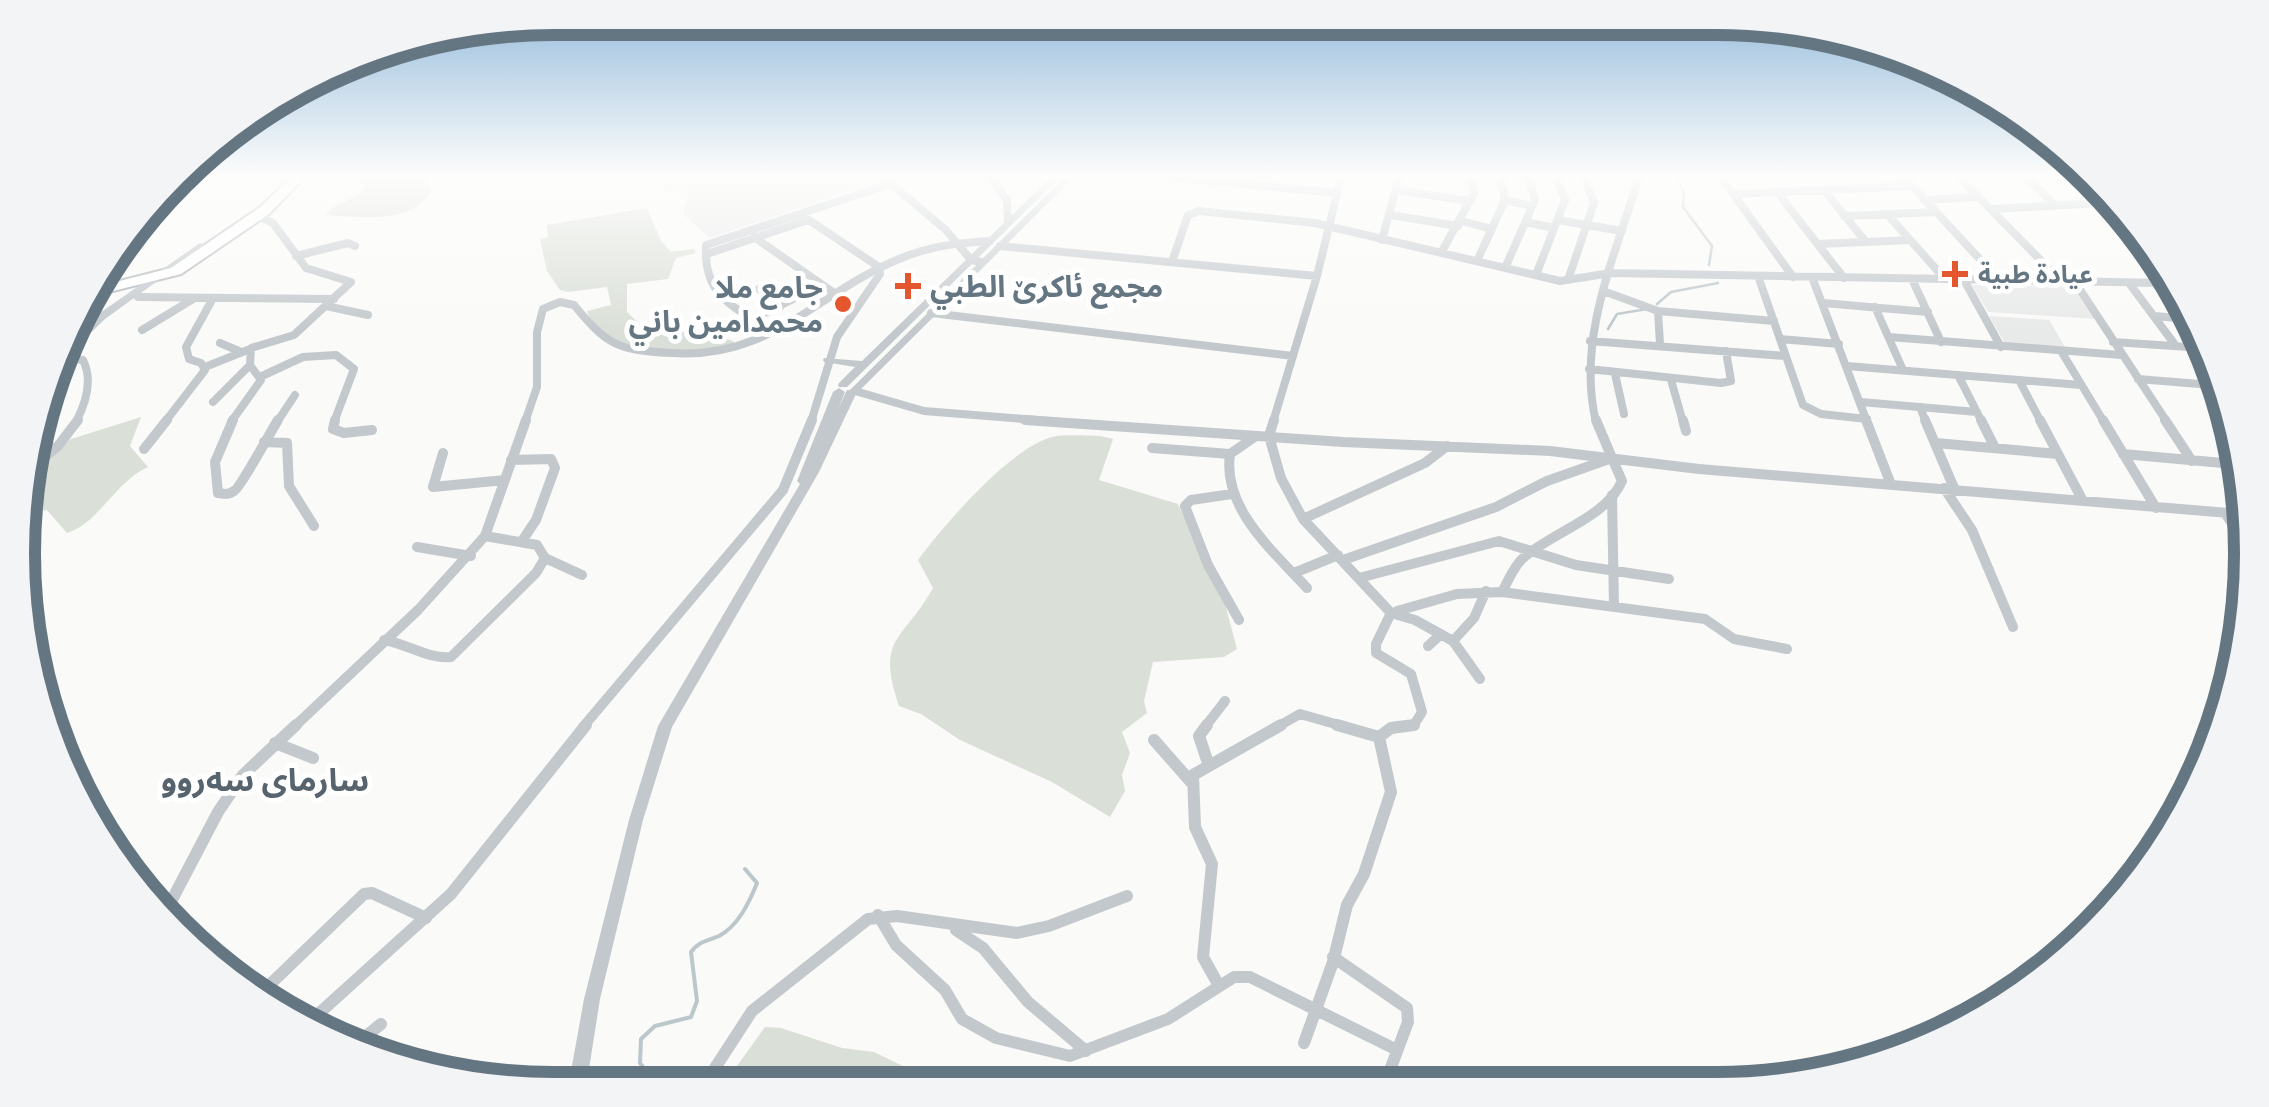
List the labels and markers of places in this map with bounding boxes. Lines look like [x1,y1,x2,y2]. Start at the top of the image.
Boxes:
place label: عيادة طبية [1978,258,2093,291]
marker: عيادة طبية [1942,261,1968,287]
place label: مجمع ئاکرێ الطبي [930,267,1163,310]
place label: جامع ملا محمدامين باني [628,268,823,345]
marker: مجمع ئاکرێ الطبي [895,273,921,299]
marker: جامع ملا محمدامين باني [832,293,854,315]

